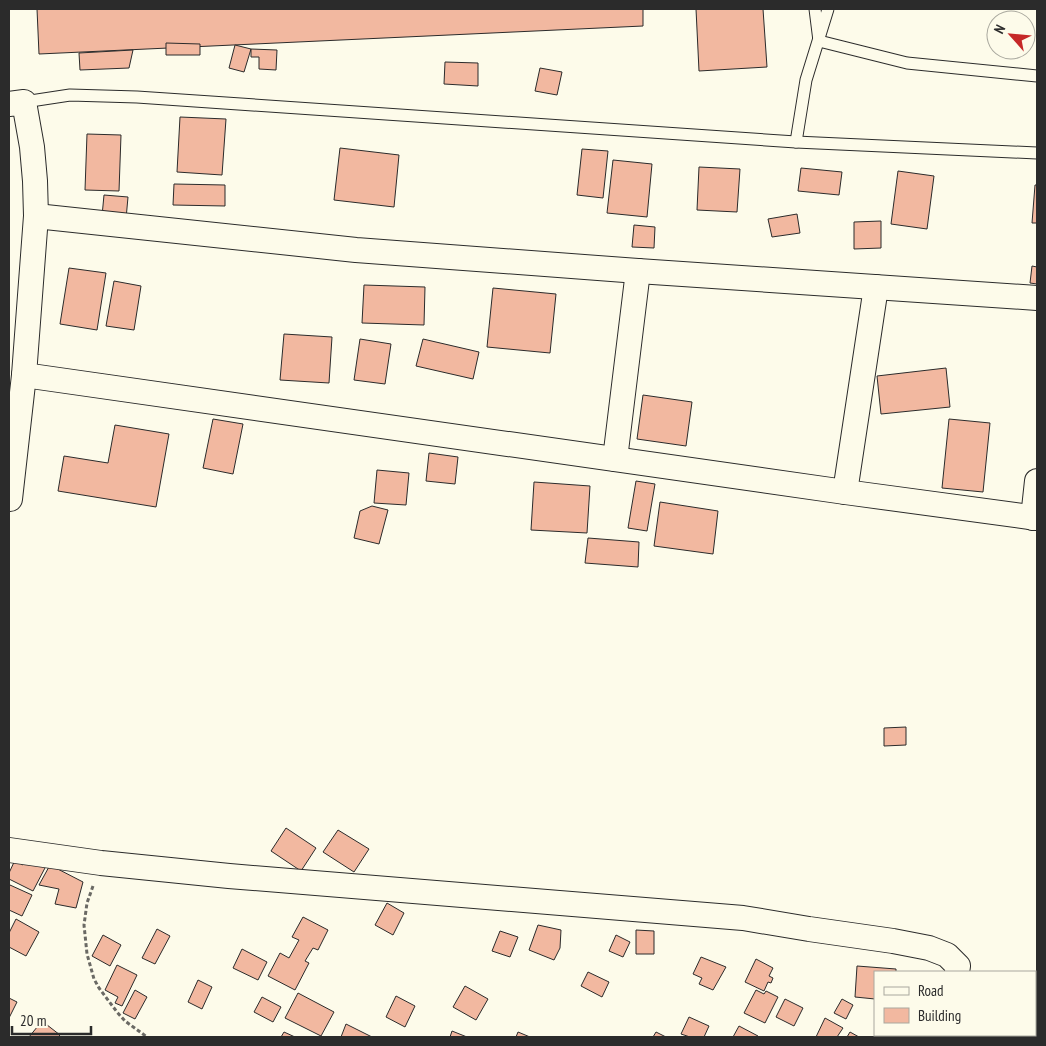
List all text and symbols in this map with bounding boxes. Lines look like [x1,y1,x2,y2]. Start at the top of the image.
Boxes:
north arrow [986,10,1036,60]
text: N [990,22,1009,37]
legend [874,971,1036,1036]
text: Road [918,981,944,1000]
scale bar [12,1004,91,1036]
text: Building [918,1006,961,1025]
text: 20 m [20,1011,46,1030]

